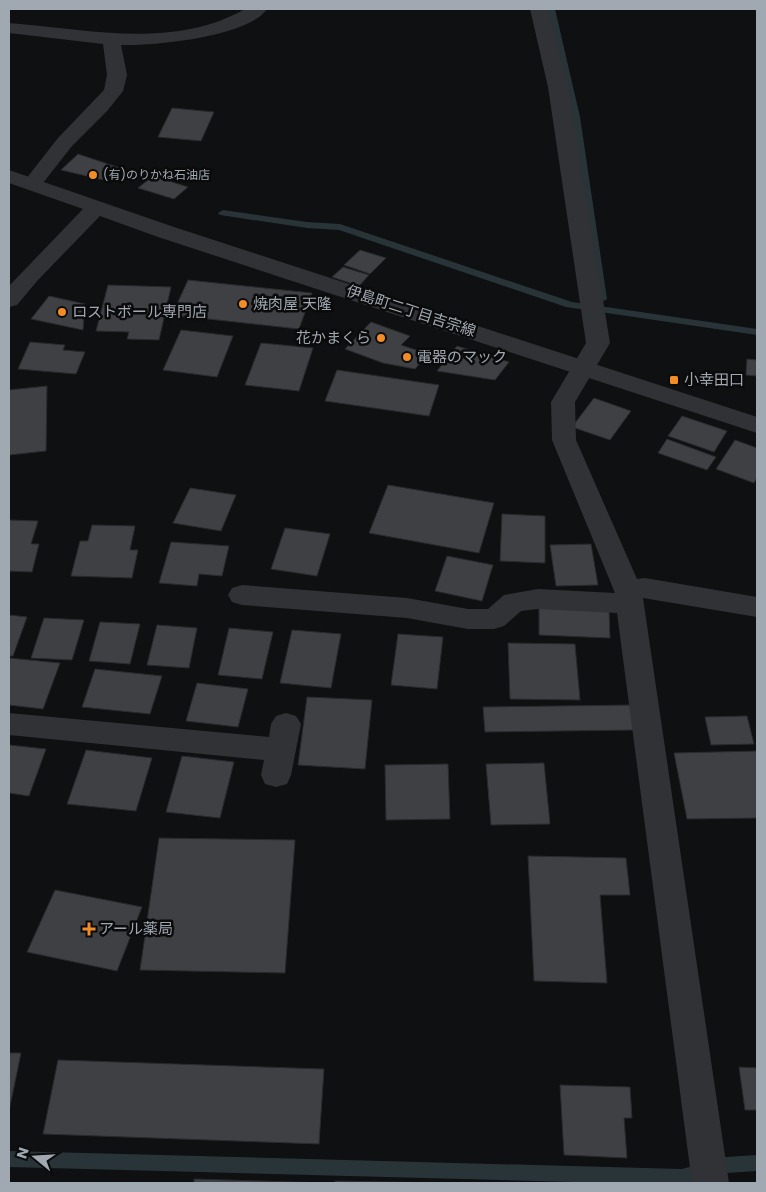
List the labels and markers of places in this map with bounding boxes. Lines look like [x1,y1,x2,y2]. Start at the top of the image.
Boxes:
place label: (有)のりかね石油店 [103,166,210,183]
marker: (有)のりかね石油店 [87,169,99,181]
place label: 焼肉屋 天隆 [253,293,332,314]
marker: 焼肉屋 天隆 [237,298,249,310]
place label: ロストボール専門店 [72,301,207,322]
marker: ロストボール専門店 [56,306,68,318]
place label: 花かまくら [296,327,371,348]
marker: 花かまくら [375,332,387,344]
place label: 電器のマック [417,346,507,367]
marker: 電器のマック [401,351,413,363]
place label: 小幸田口 [684,369,744,390]
marker: 小幸田口 [668,374,680,386]
place label: アール薬局 [99,918,173,939]
marker: アール薬局 [83,923,95,935]

